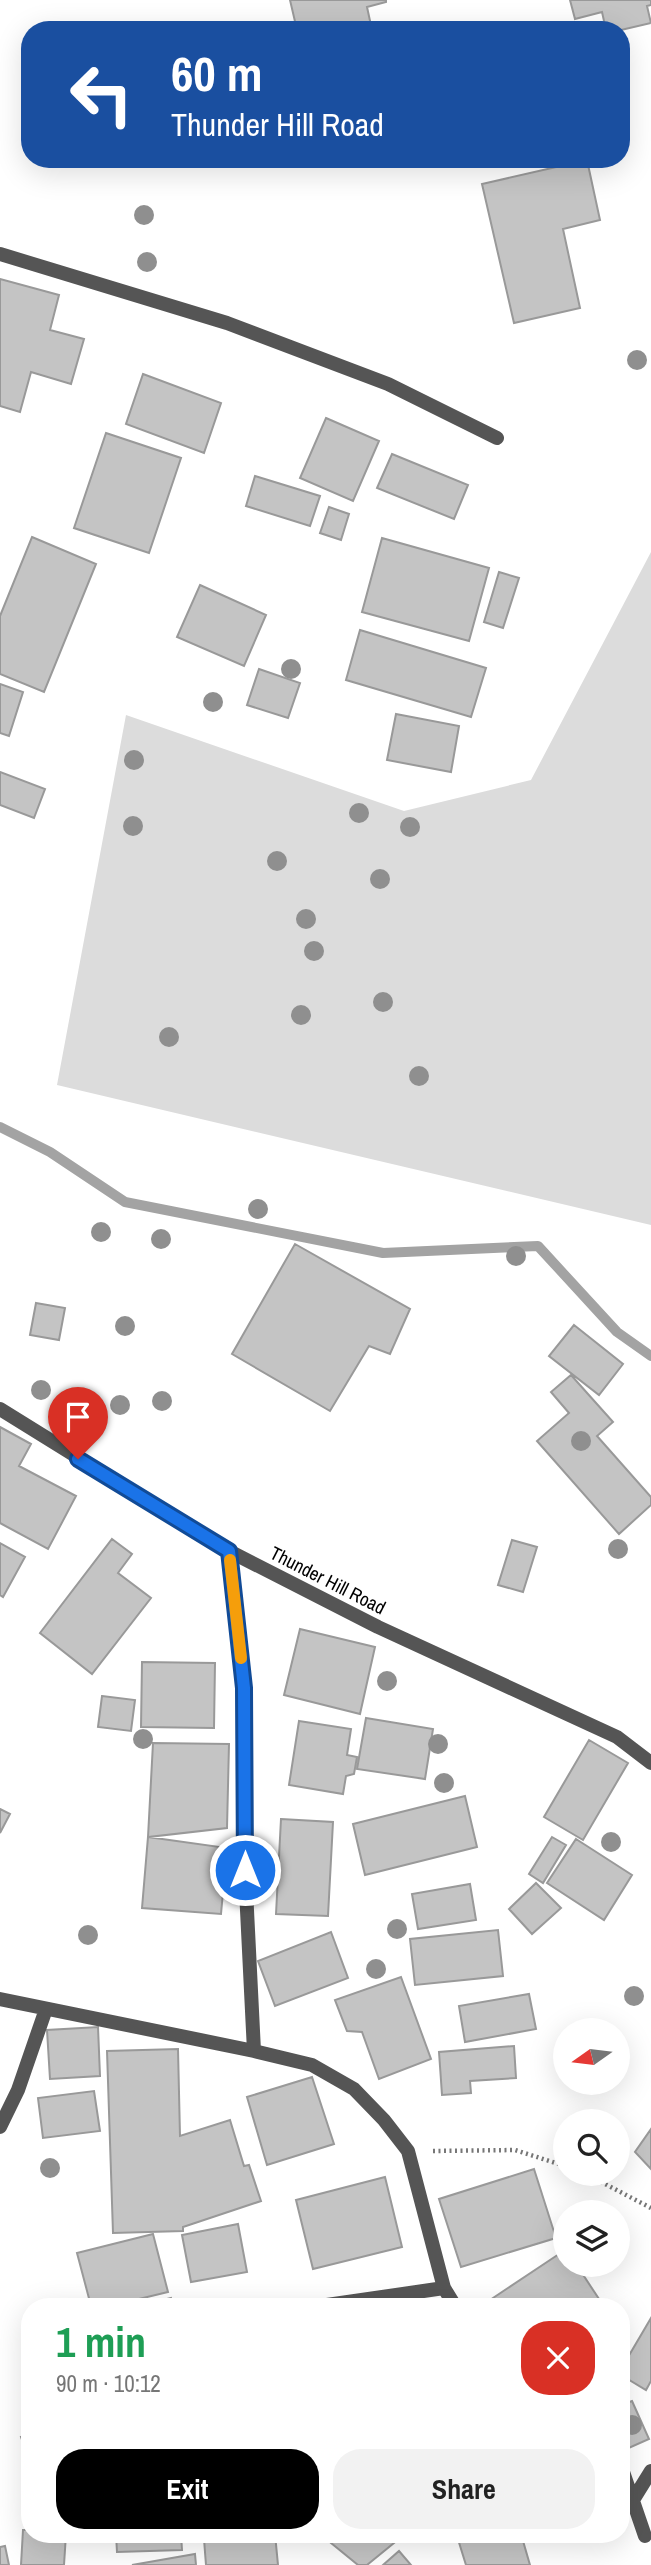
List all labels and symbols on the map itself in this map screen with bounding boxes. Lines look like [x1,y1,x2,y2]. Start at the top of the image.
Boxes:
pin [48,1387,108,1459]
street label: Thunder Hill Road [266,1540,390,1620]
position arrow [208,1833,282,1907]
north arrow [553,2018,630,2095]

